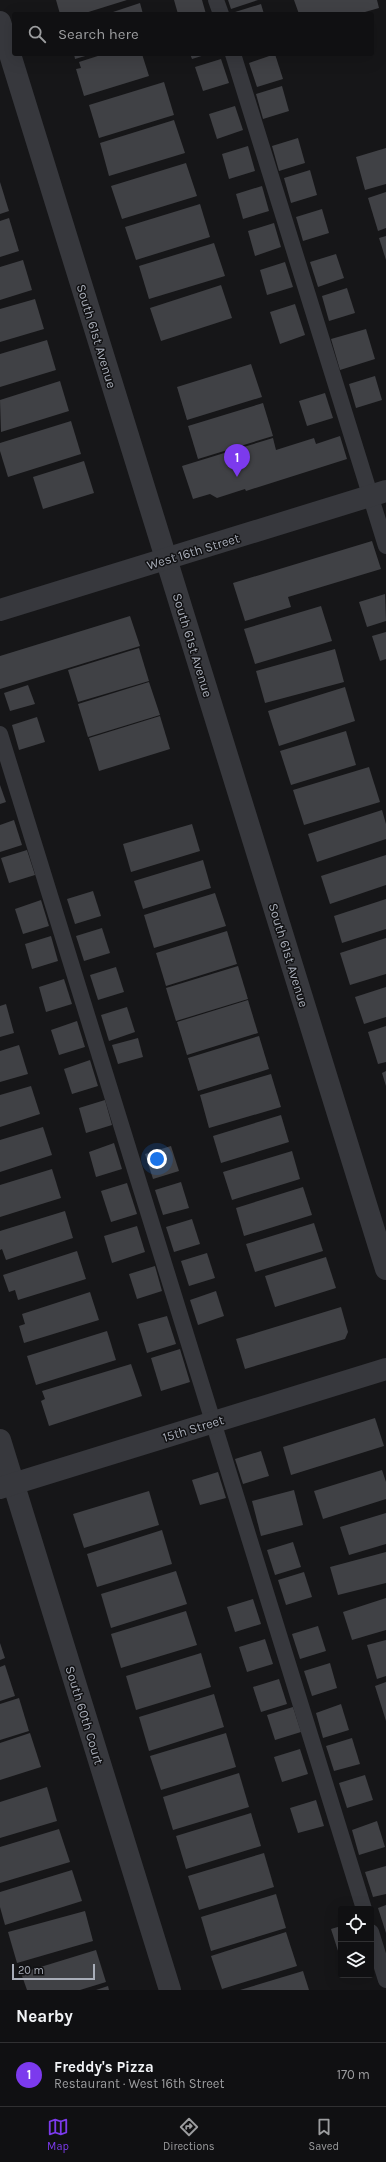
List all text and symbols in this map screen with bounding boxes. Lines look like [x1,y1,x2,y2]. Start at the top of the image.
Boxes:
search box [12,12,374,56]
icon: search [26,23,48,45]
text: Search here [58,25,139,43]
street label: South 61st Avenue [74,282,120,390]
pin: 1 [224,444,250,477]
street label: West 16th Street [145,530,241,573]
street label: South 61st Avenue [170,591,216,699]
street label: South 61st Avenue [266,901,312,1009]
your location [147,1149,167,1169]
street label: 15th Street [161,1412,226,1445]
street label: South 60th Court [62,1664,107,1766]
map controls [338,1906,374,1978]
button: locate [338,1906,374,1942]
button: layers [338,1942,374,1978]
scale bar [12,1962,95,1981]
text: 20 m [18,1964,44,1977]
text: Nearby [16,2006,73,2026]
text: Freddy's Pizza [54,2058,154,2076]
text: 1 [27,2067,31,2082]
text: 170 m [337,2067,370,2082]
text: Restaurant · West 16th Street [54,2076,224,2091]
tab: Map [47,2116,69,2153]
tab: Directions [163,2116,215,2153]
tab: Saved [309,2116,339,2153]

